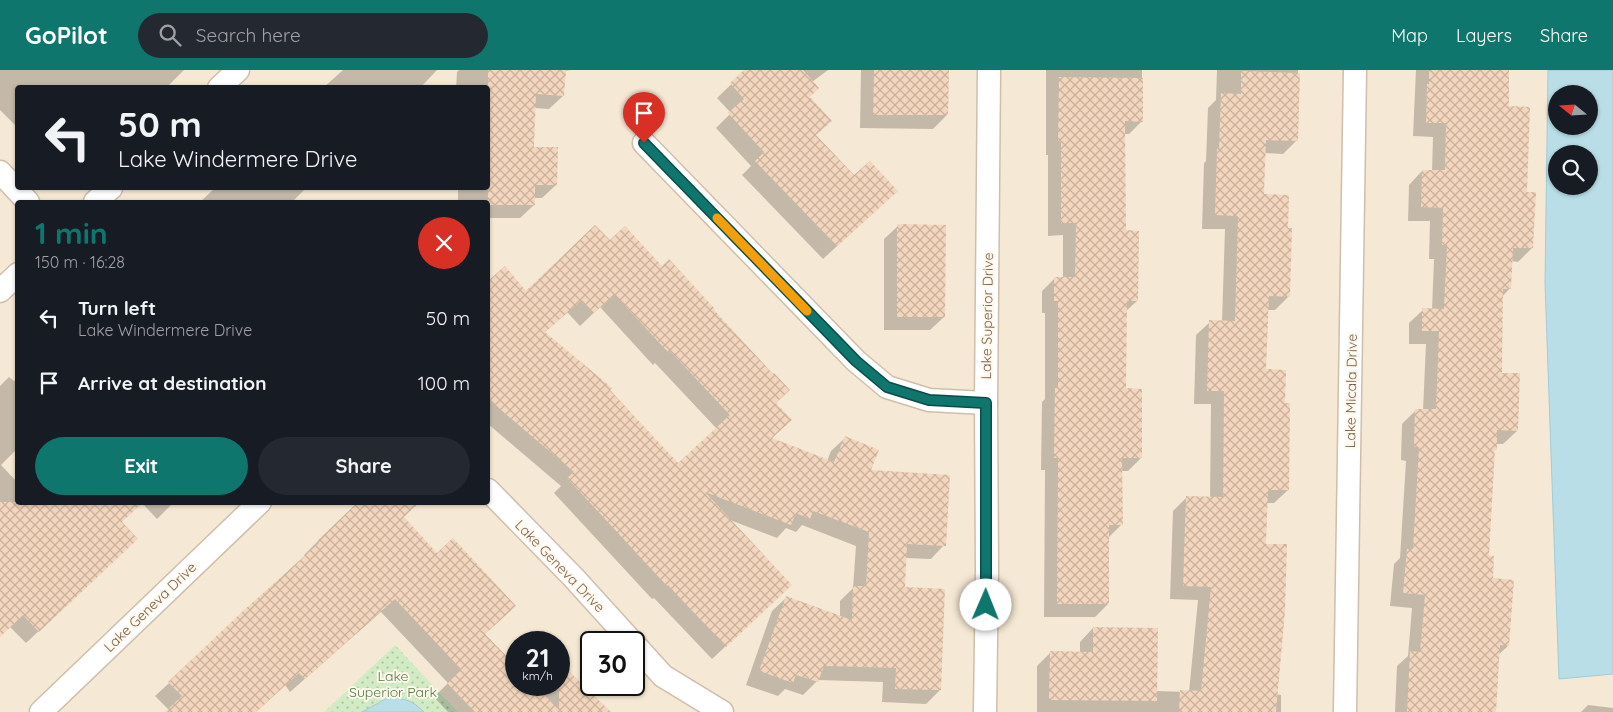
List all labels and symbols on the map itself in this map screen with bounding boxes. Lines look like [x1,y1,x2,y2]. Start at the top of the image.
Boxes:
north arrow [1548,85,1598,135]
pin [623,92,665,143]
street label: Lake Superior Drive [977,252,997,380]
street label: Lake Micala Drive [1341,334,1361,448]
street label: Lake Geneva Drive [511,516,609,616]
street label: Lake Geneva Drive [100,558,200,656]
position arrow [959,578,1011,630]
speed limit sign: 30 [580,631,645,696]
park label: Lake Superior Park [349,667,437,701]

